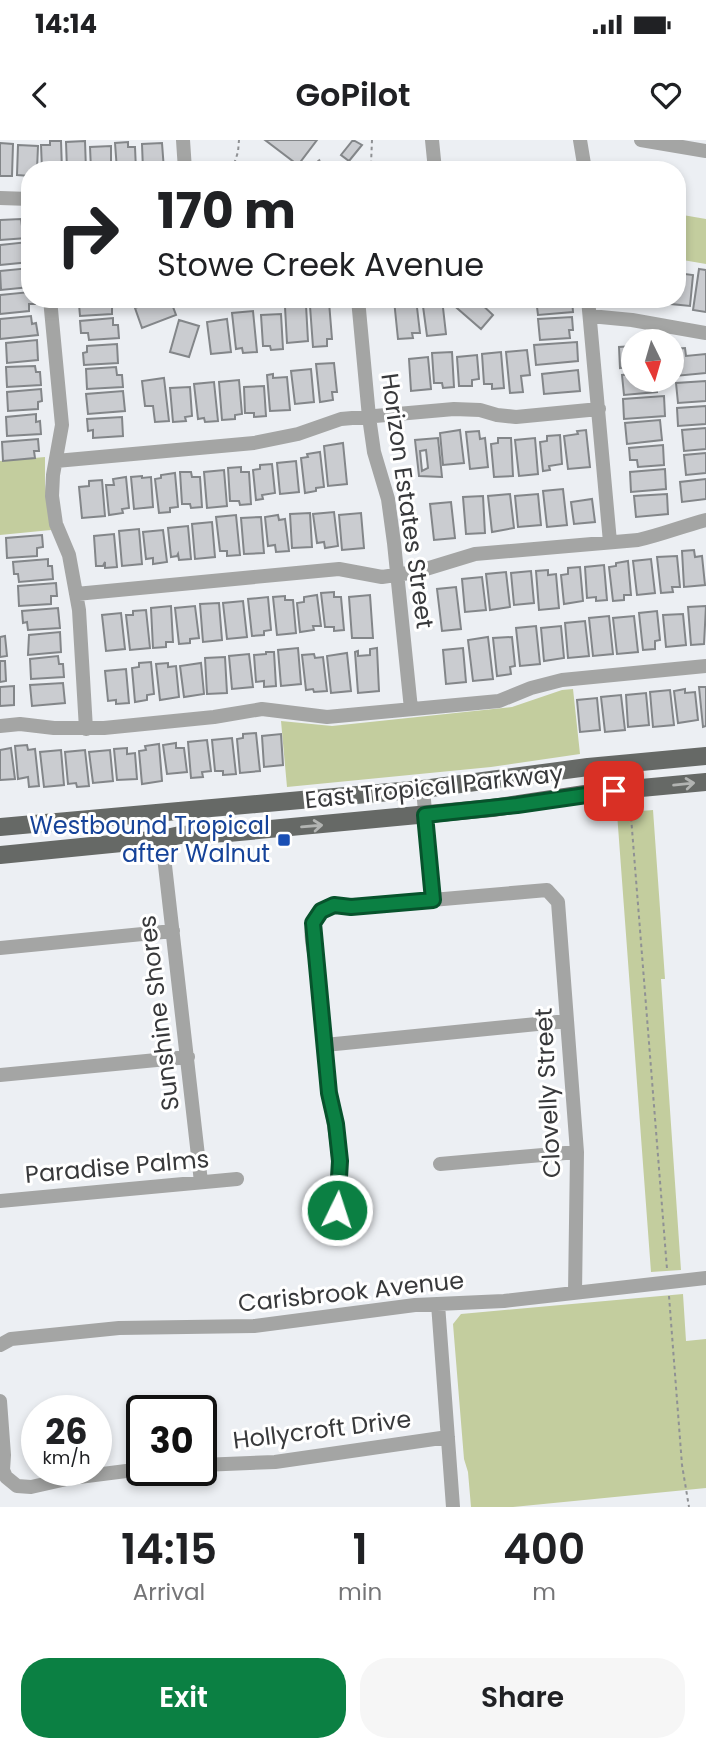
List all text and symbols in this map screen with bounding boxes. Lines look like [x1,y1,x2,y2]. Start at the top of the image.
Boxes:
text: 14:14 [35,6,97,42]
text: GoPilot [295,72,411,117]
icon: back [21,76,59,114]
icon: heart [647,76,685,114]
text: 170 m [157,177,296,245]
icon: right [42,189,133,280]
text: Stowe Creek Avenue [157,242,484,287]
north arrow [621,329,684,392]
map controls [621,329,684,392]
street label: Horizon Estates Street [373,371,442,631]
street label: East Tropical Parkway [303,756,565,816]
pin [584,761,644,821]
icon: arrive [595,772,633,810]
one-way arrow [672,777,695,790]
place label: Westbound Tropical after Walnut [29,809,270,870]
one-way arrow [300,819,323,832]
marker: Westbound Tropical after Walnut [276,832,292,848]
street label: Sunshine Shores [130,914,187,1113]
street label: Clovelly Street [527,1007,568,1179]
street label: Paradise Palms [24,1142,210,1191]
position arrow [300,1173,374,1247]
street label: Carisbrook Avenue [236,1263,466,1320]
speed limit sign: 30 [126,1395,217,1486]
street label: Hollycroft Drive [231,1402,413,1457]
text: 26 [45,1407,88,1456]
text: km/h [43,1445,90,1470]
text: 14:15 [121,1520,217,1579]
text: 1 [353,1520,368,1579]
text: 400 [503,1520,585,1579]
text: Arrival [133,1576,205,1608]
text: min [338,1576,382,1608]
text: m [532,1576,556,1608]
button: Exit [21,1658,346,1738]
button: Share [360,1658,685,1738]

